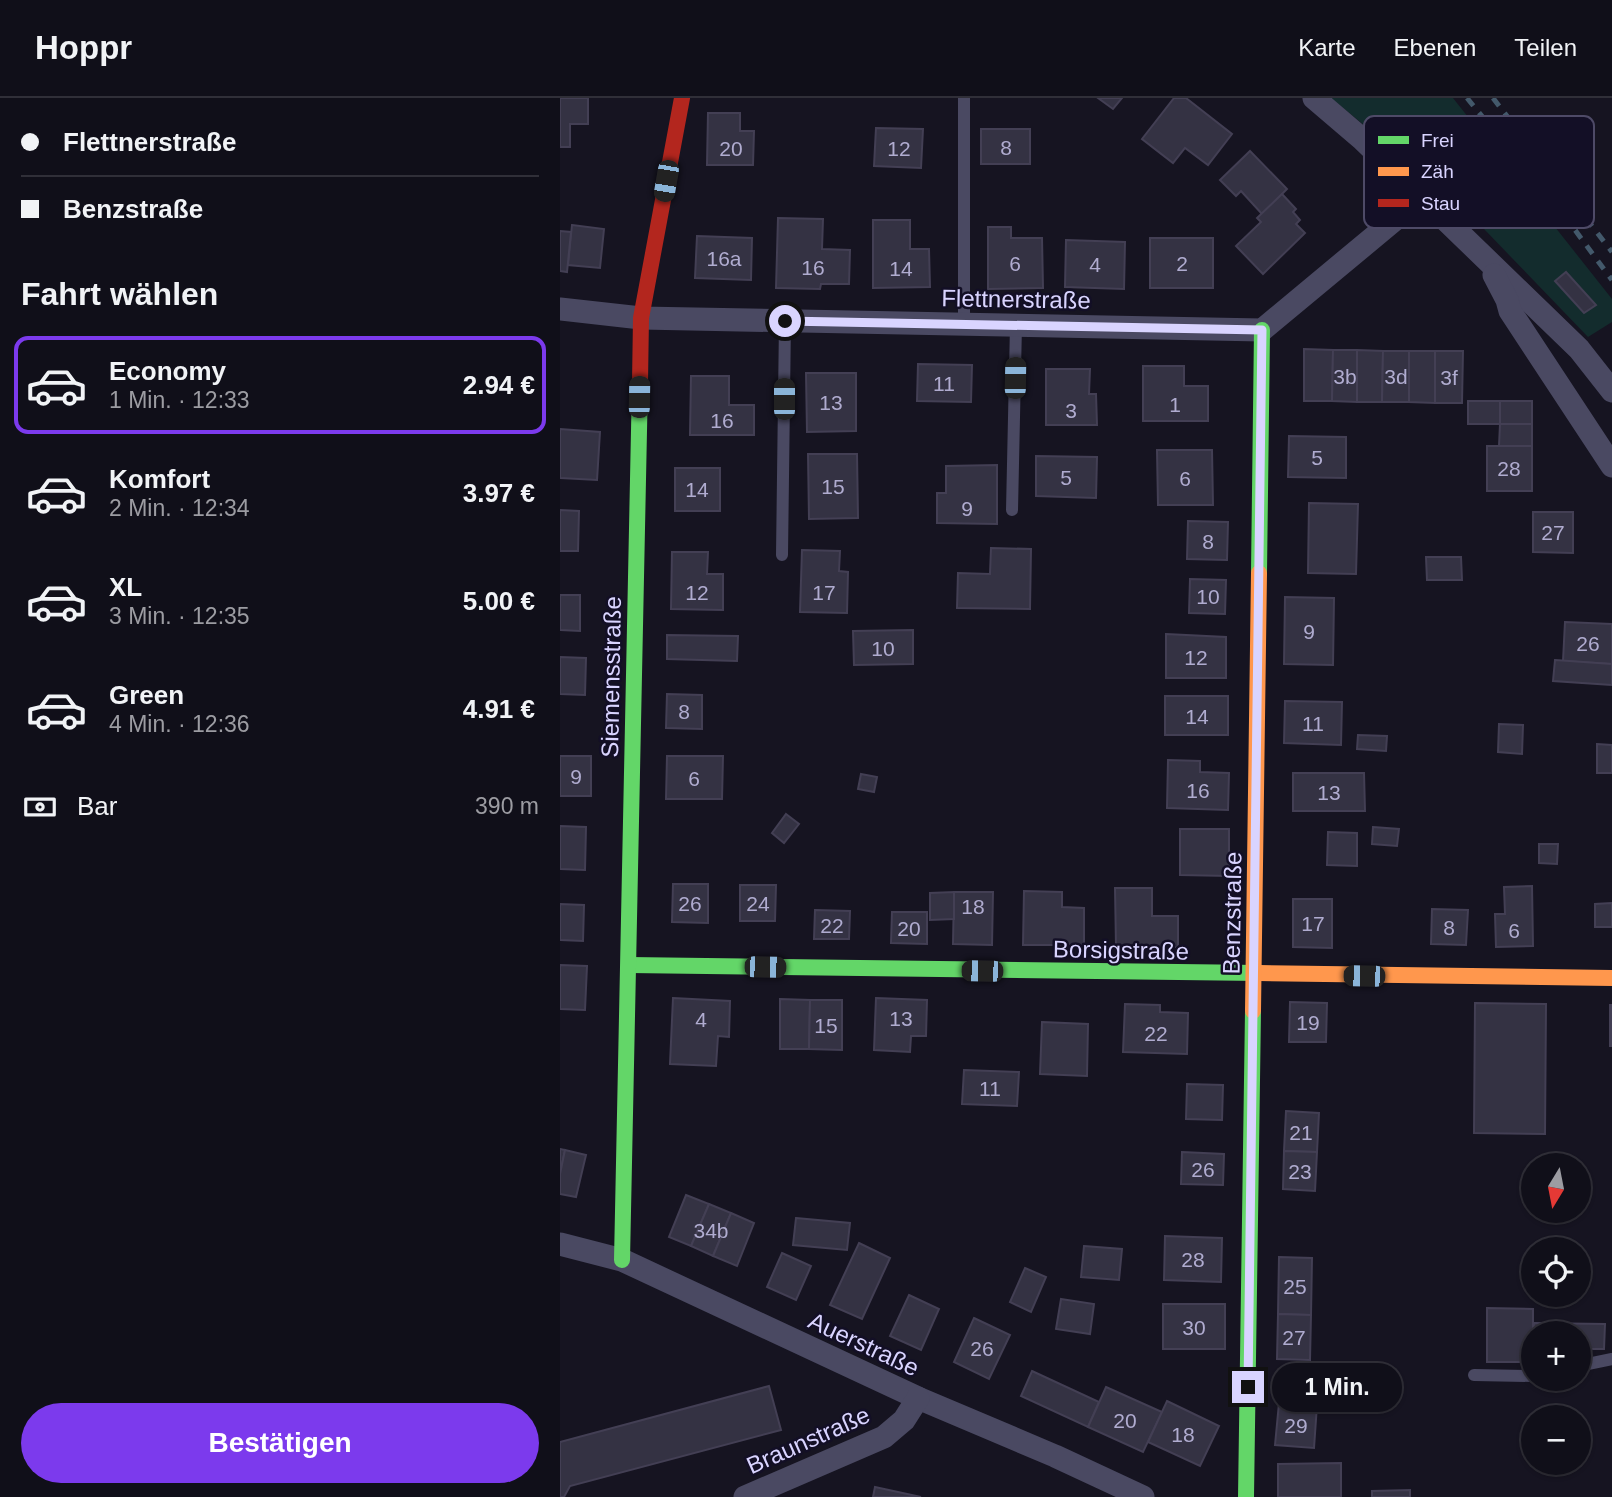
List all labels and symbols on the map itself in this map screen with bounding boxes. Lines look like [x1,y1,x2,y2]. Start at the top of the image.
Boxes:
legend [1364,116,1594,228]
text: Frei [1421,130,1454,151]
house number: 8 [1000,136,1012,159]
house number: 20 [719,137,743,160]
house number: 12 [887,137,911,160]
car [653,158,680,204]
text: Zäh [1421,161,1454,182]
text: Stau [1421,193,1460,214]
house number: 16a [706,247,742,270]
house number: 6 [1009,252,1021,275]
house number: 2 [1176,252,1188,275]
house number: 4 [1089,253,1101,276]
house number: 16 [801,256,825,279]
house number: 14 [889,257,913,280]
street label: Flettnerstraße [941,284,1091,314]
route start [769,305,801,337]
car [1005,357,1026,399]
house number: 3b [1333,365,1357,388]
house number: 3d [1384,365,1408,388]
house number: 3f [1440,366,1458,389]
house number: 11 [933,372,955,395]
car [629,376,650,418]
car [774,378,795,420]
house number: 13 [819,391,843,414]
house number: 1 [1169,393,1181,416]
house number: 3 [1065,399,1077,422]
house number: 16 [710,409,734,432]
house number: 5 [1311,446,1323,469]
house number: 28 [1497,457,1521,480]
house number: 5 [1060,466,1072,489]
house number: 6 [1179,467,1191,490]
house number: 15 [821,475,845,498]
house number: 14 [685,478,709,501]
house number: 9 [961,497,973,520]
house number: 27 [1541,521,1565,544]
house number: 8 [1202,530,1214,553]
house number: 12 [685,581,709,604]
house number: 17 [812,581,836,604]
house number: 10 [1196,585,1220,608]
street label: Siemensstraße [596,596,626,758]
house number: 9 [1303,620,1315,643]
house number: 26 [1576,632,1600,655]
house number: 10 [871,637,895,660]
house number: 12 [1184,646,1208,669]
house number: 8 [678,700,690,723]
house number: 14 [1185,705,1209,728]
house number: 11 [1302,712,1324,735]
house number: 9 [570,765,582,788]
house number: 6 [688,767,700,790]
house number: 16 [1186,779,1210,802]
house number: 13 [1317,781,1341,804]
street label: Benzstraße [1217,851,1247,975]
house number: 26 [678,892,702,915]
house number: 24 [746,892,770,915]
house number: 18 [961,895,985,918]
house number: 17 [1301,912,1325,935]
house number: 22 [820,914,844,937]
house number: 8 [1443,916,1455,939]
house number: 20 [897,917,921,940]
house number: 6 [1508,919,1520,942]
street label: Borsigstraße [1053,935,1189,965]
car [744,956,787,978]
car [961,960,1004,982]
car [1343,965,1386,987]
house number: 13 [889,1007,913,1030]
house number: 4 [695,1008,707,1031]
house number: 19 [1296,1011,1320,1034]
house number: 15 [814,1014,838,1037]
house number: 22 [1144,1022,1168,1045]
house number: 11 [979,1077,1001,1100]
house number: 21 [1289,1121,1313,1144]
north arrow [1521,1153,1591,1223]
house number: 26 [1191,1158,1215,1181]
house number: 23 [1288,1160,1312,1183]
house number: 34b [693,1219,729,1242]
house number: 28 [1181,1248,1205,1271]
house number: 25 [1283,1275,1307,1298]
street label: Auerstraße [804,1307,924,1381]
house number: 30 [1182,1316,1206,1339]
house number: 27 [1282,1326,1306,1349]
house number: 26 [970,1337,994,1360]
callout: 1 Min. [1272,1362,1402,1412]
route end [1232,1371,1264,1403]
street label: Braunstraße [742,1401,874,1479]
house number: 20 [1113,1409,1137,1432]
house number: 29 [1284,1414,1308,1437]
house number: 18 [1171,1423,1195,1446]

